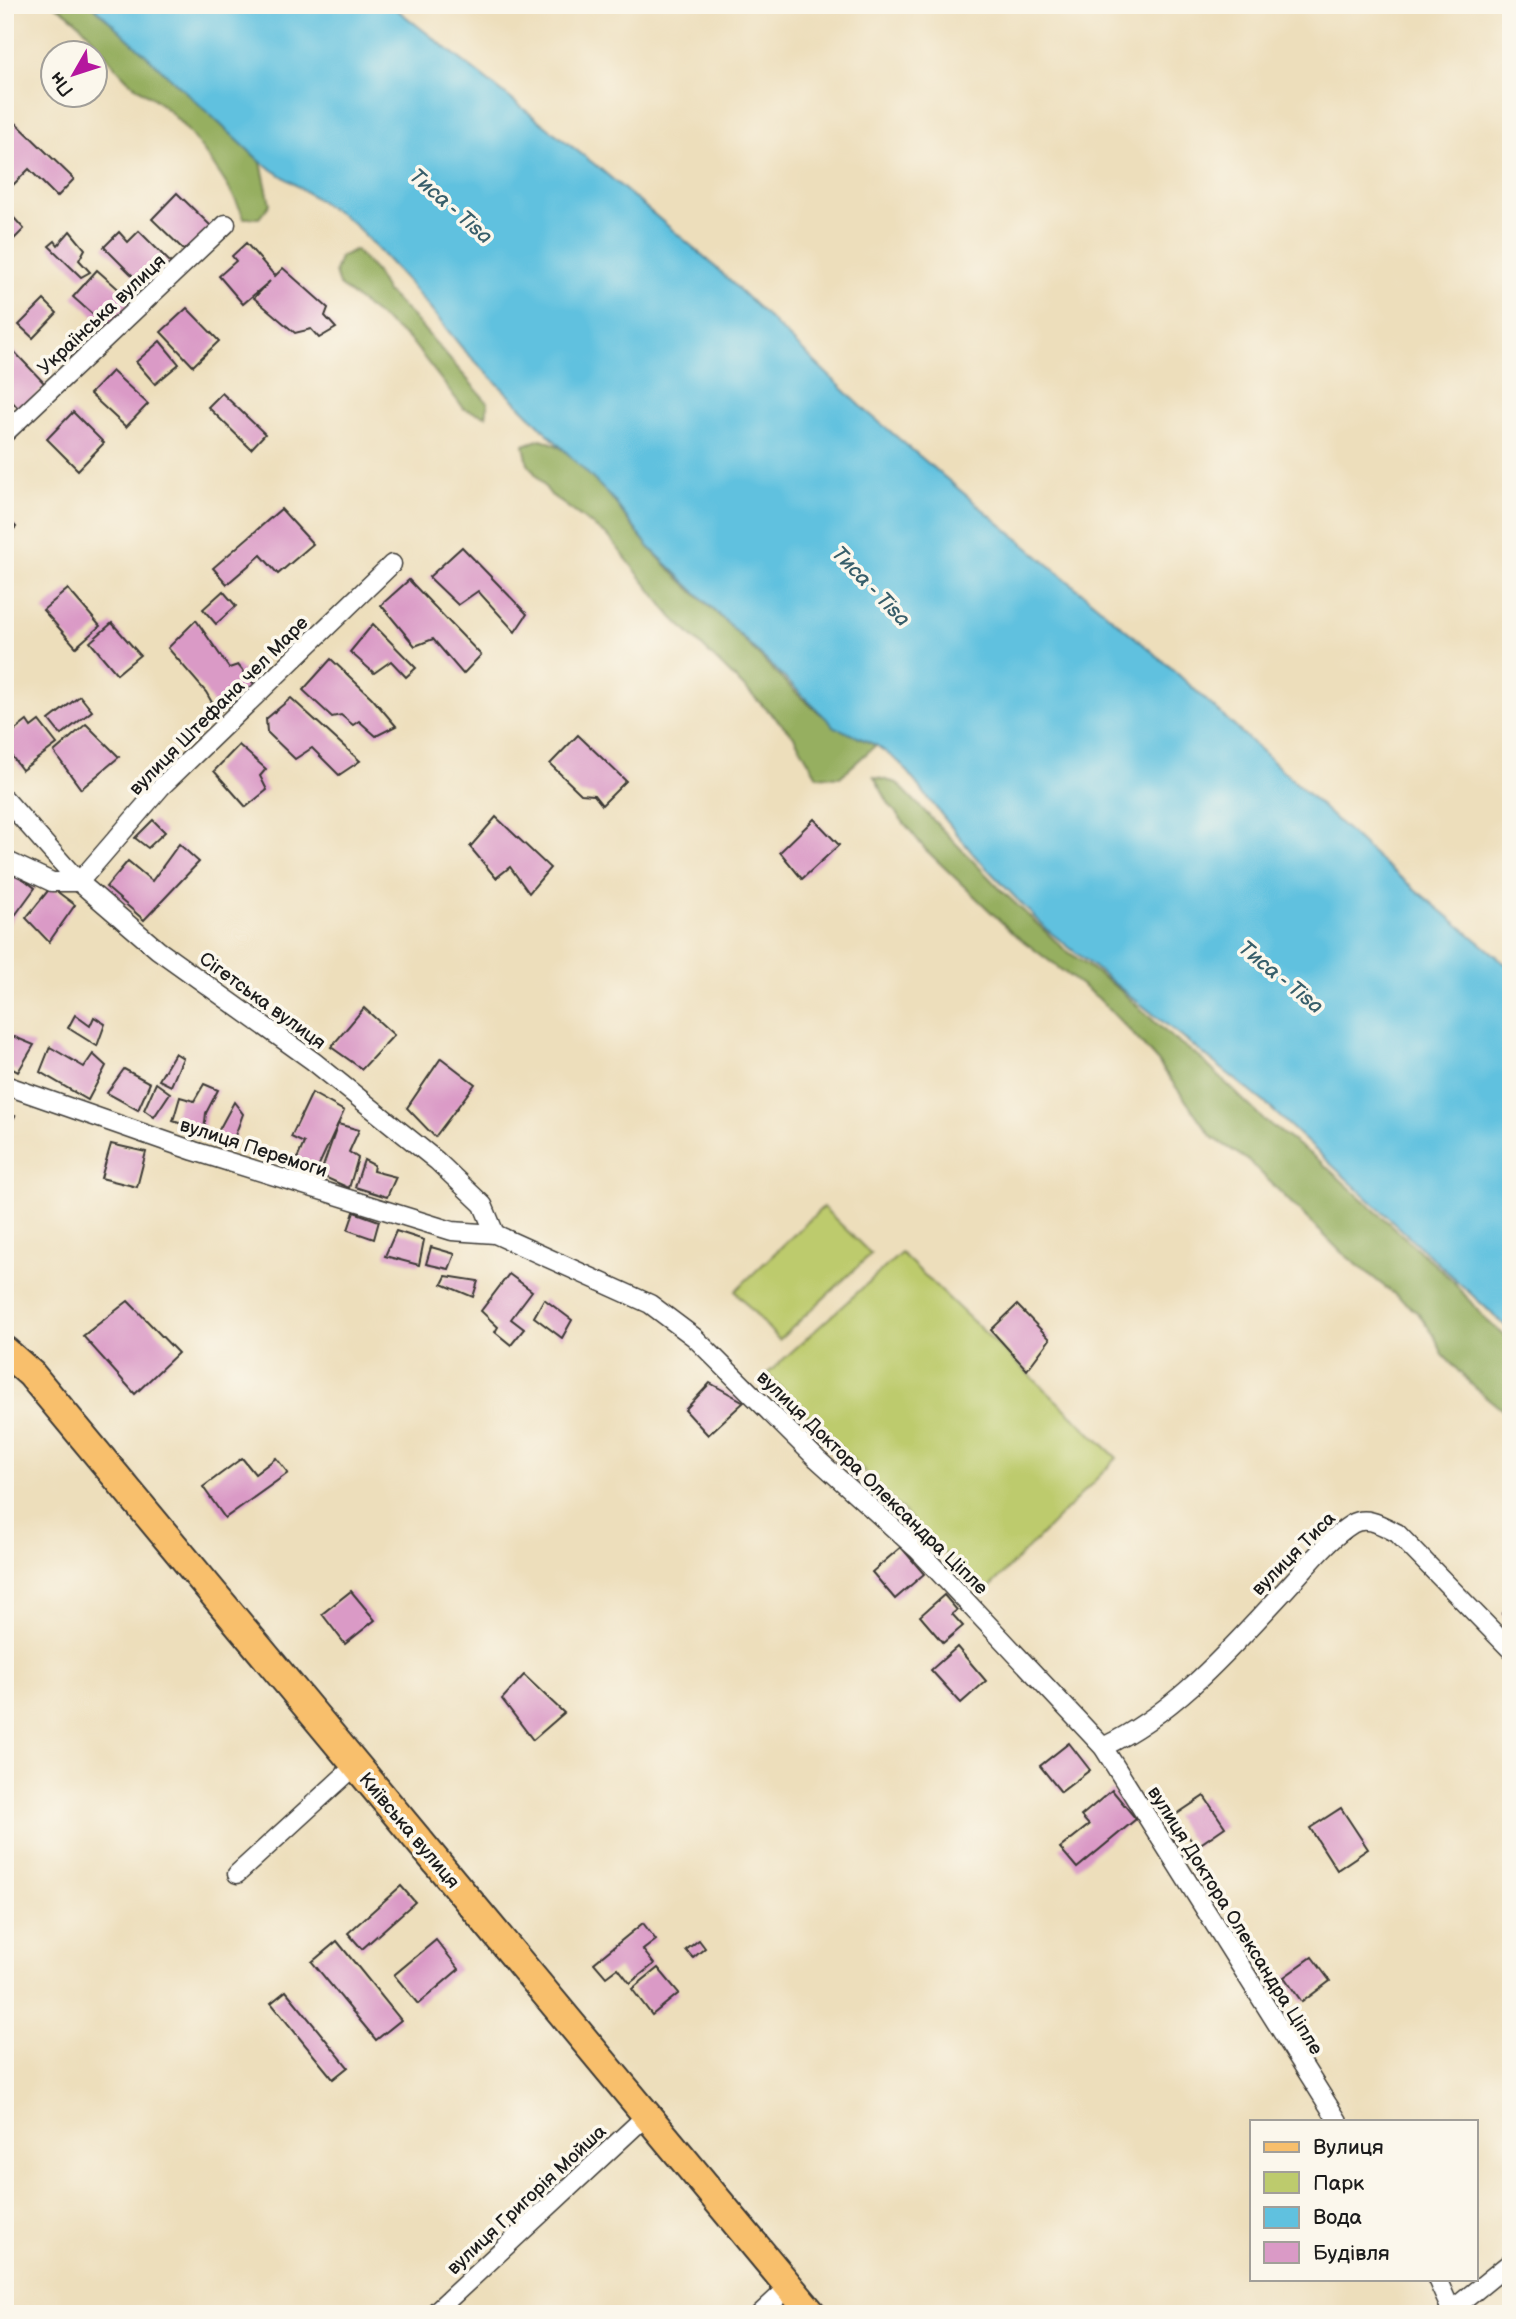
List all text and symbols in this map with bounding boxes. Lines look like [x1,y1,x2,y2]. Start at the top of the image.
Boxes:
north arrow [38,38,108,108]
text: Пн [45,67,79,101]
water label: Тиса - Tisa [404,163,497,249]
street label: Українська вулиця [33,250,171,380]
water label: Тиса - Tisa [826,541,915,632]
street label: вулиця Штефана чел Маре [125,611,314,800]
water label: Тиса - Tisa [1233,936,1328,1019]
street label: Сігетська вулиця [194,948,330,1055]
street label: вулиця Перемоги [177,1114,330,1183]
street label: вулиця Доктора Олександра Ціпле [752,1366,993,1600]
street label: вулиця Тиса [1247,1507,1341,1601]
street label: Київська вулиця [354,1768,464,1894]
street label: вулиця Доктора Олександра Ціпле [1142,1782,1327,2060]
street label: вулиця Григорія Мойша [443,2120,611,2280]
legend [1250,2120,1478,2280]
text: Вулиця [1313,2135,1384,2160]
text: Парк [1313,2171,1364,2196]
text: Вода [1313,2205,1362,2230]
text: Будівля [1313,2241,1390,2266]

